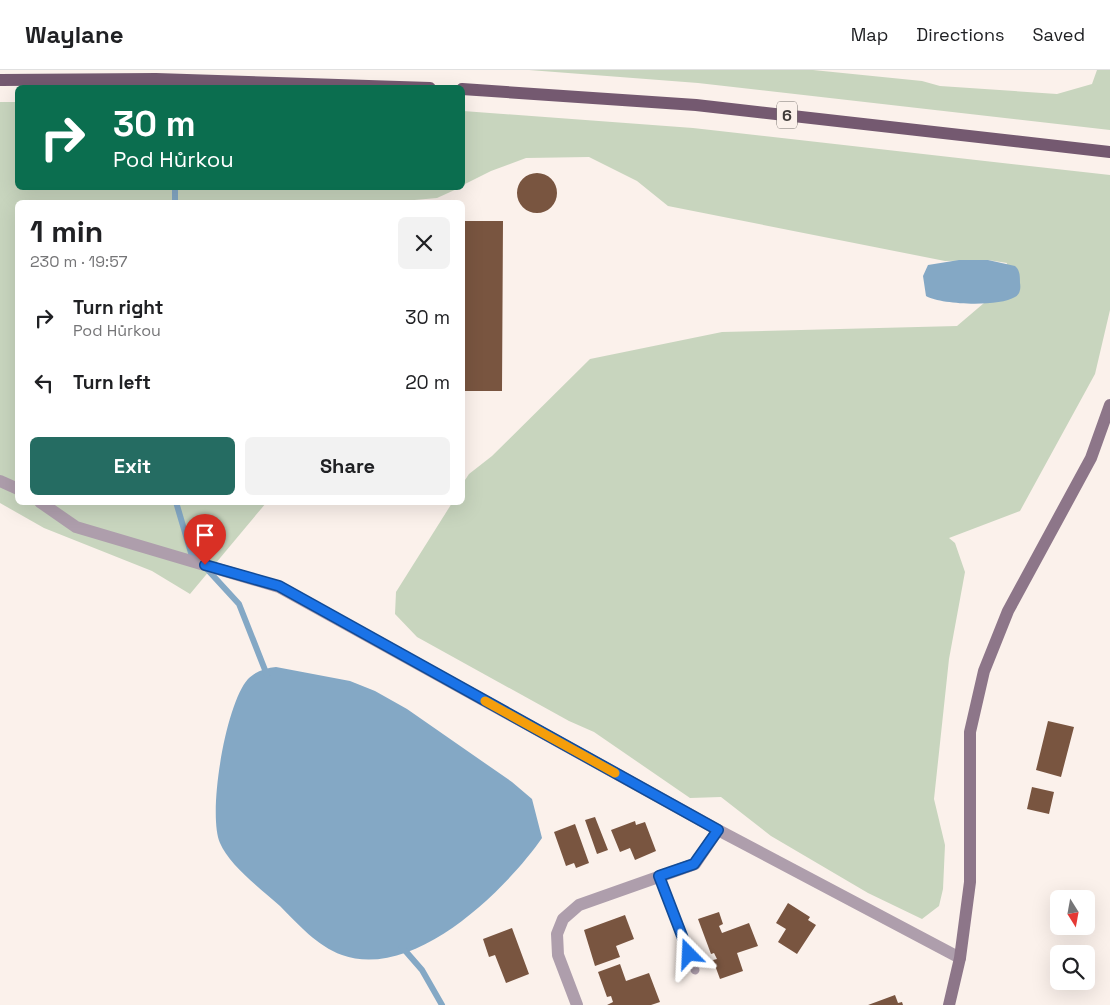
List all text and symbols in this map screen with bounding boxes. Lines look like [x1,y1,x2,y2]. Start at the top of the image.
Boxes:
text: Waylane [25,19,124,50]
text: Map [851,23,888,46]
text: Directions [916,23,1005,46]
text: Saved [1033,23,1085,46]
text: 30 m [113,102,196,146]
road number: 6 [777,102,797,128]
icon: right [30,105,95,170]
text: Pod Hůrkou [113,145,234,173]
text: 1 min [30,212,103,251]
button: close [398,217,450,269]
text: 230 m · 19:57 [30,251,128,272]
text: Turn right [73,295,163,320]
icon: right [30,304,58,332]
text: 30 m [405,305,450,330]
text: Pod Hůrkou [73,320,161,341]
icon: left [30,369,58,397]
text: Turn left [73,370,151,395]
text: 20 m [405,370,450,395]
button: Exit [30,437,235,495]
button: Share [245,437,450,495]
pin [184,514,226,565]
icon: arrive [191,521,219,549]
north arrow [1050,890,1095,935]
map controls [1050,890,1095,990]
position arrow [662,927,714,979]
button: search [1050,945,1095,990]

